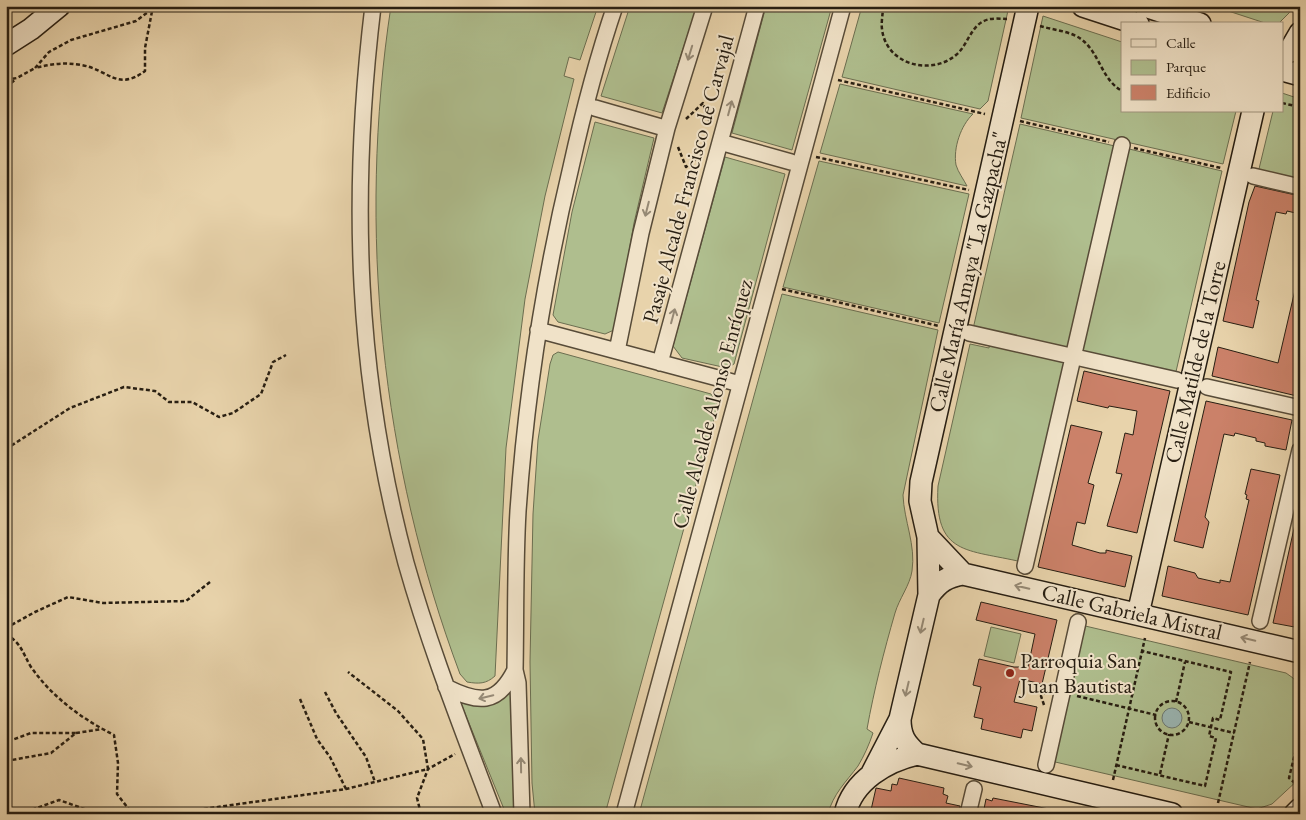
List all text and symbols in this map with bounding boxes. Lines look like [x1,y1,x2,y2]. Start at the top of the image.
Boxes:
legend [1121,22,1284,112]
street label: Pasaje Alcalde Francisco de Carvajal [635,31,741,327]
text: Calle [1166,33,1196,52]
one-way arrow [685,44,695,60]
text: Parque [1166,57,1206,76]
text: Edificio [1166,83,1210,102]
one-way arrow [725,101,735,117]
street label: Calle María Amaya "La Gazpacha" [922,129,1014,415]
one-way arrow [642,201,651,217]
street label: Calle Matilde de la Torre [1158,258,1232,466]
street label: Calle Alcalde Alonso Enríquez [665,275,759,532]
one-way arrow [668,308,678,324]
street label: Calle Gabriela Mistral [1039,577,1225,647]
one-way arrow [1014,582,1030,591]
one-way arrow [916,618,926,634]
one-way arrow [1241,634,1257,643]
place label: Parroquia San Juan Bautista [1018,646,1138,700]
marker: Parroquia San Juan Bautista [1004,667,1016,679]
one-way arrow [902,680,911,696]
one-way arrow [478,693,494,702]
one-way arrow [516,757,525,773]
one-way arrow [956,761,972,770]

